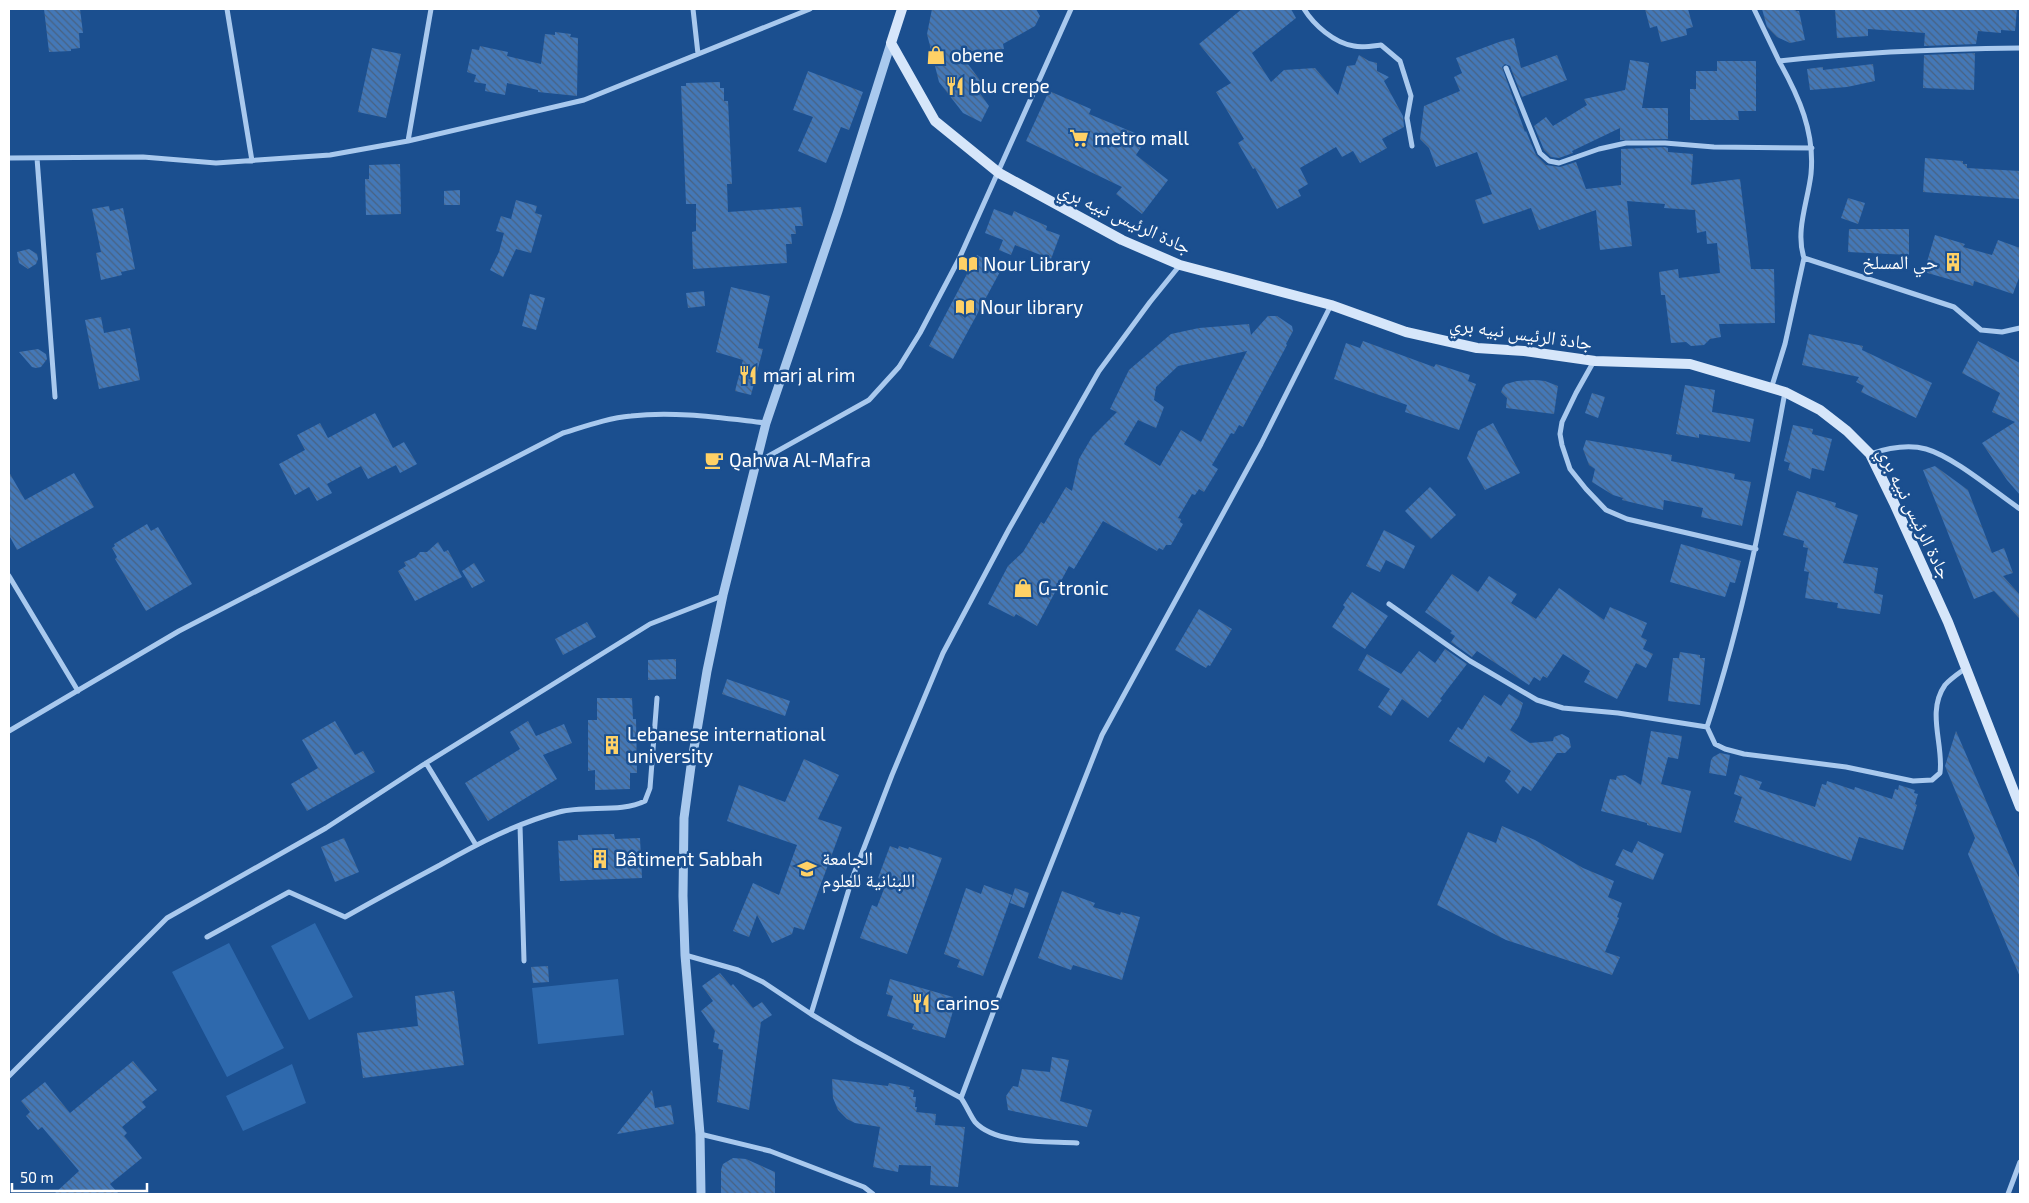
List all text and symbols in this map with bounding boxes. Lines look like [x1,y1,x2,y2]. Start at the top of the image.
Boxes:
place label: obene [951,43,1004,66]
shop icon: obene [925,44,947,66]
place label: blu crepe [970,74,1050,97]
restaurant icon: blu crepe [944,75,966,97]
place label: metro mall [1094,126,1189,149]
supermarket icon: metro mall [1068,127,1090,149]
street label: جادة الرئيس نبيه بري [1053,177,1195,263]
place label: حي المسلخ [1862,250,1938,278]
building icon: حي المسلخ [1942,251,1964,273]
place label: Nour Library [983,252,1091,275]
library icon: Nour Library [957,253,979,275]
place label: Nour library [980,295,1083,318]
library icon: Nour library [954,296,976,318]
street label: جادة الرئيس نبيه بري [1448,311,1594,359]
place label: marj al rim [763,363,856,386]
restaurant icon: marj al rim [737,364,759,386]
street label: جادة الرئيس نبيه بري [1869,443,1957,585]
place label: Qahwa Al-Mafra [729,448,871,471]
cafe icon: Qahwa Al-Mafra [703,449,725,471]
place label: G-tronic [1038,576,1109,599]
shop icon: G-tronic [1012,577,1034,599]
place label: Lebanese international university [627,722,826,767]
building icon: Lebanese international university [601,734,623,756]
place label: الجامعة اللبنانية للعلوم [822,846,915,894]
place label: Bâtiment Sabbah [615,847,763,870]
building icon: Bâtiment Sabbah [589,848,611,870]
school or university icon: الجامعة اللبنانية للعلوم [796,858,818,880]
place label: carinos [936,991,1000,1014]
restaurant icon: carinos [910,992,932,1014]
scale bar [12,1160,148,1192]
text: 50 m [20,1168,54,1186]

